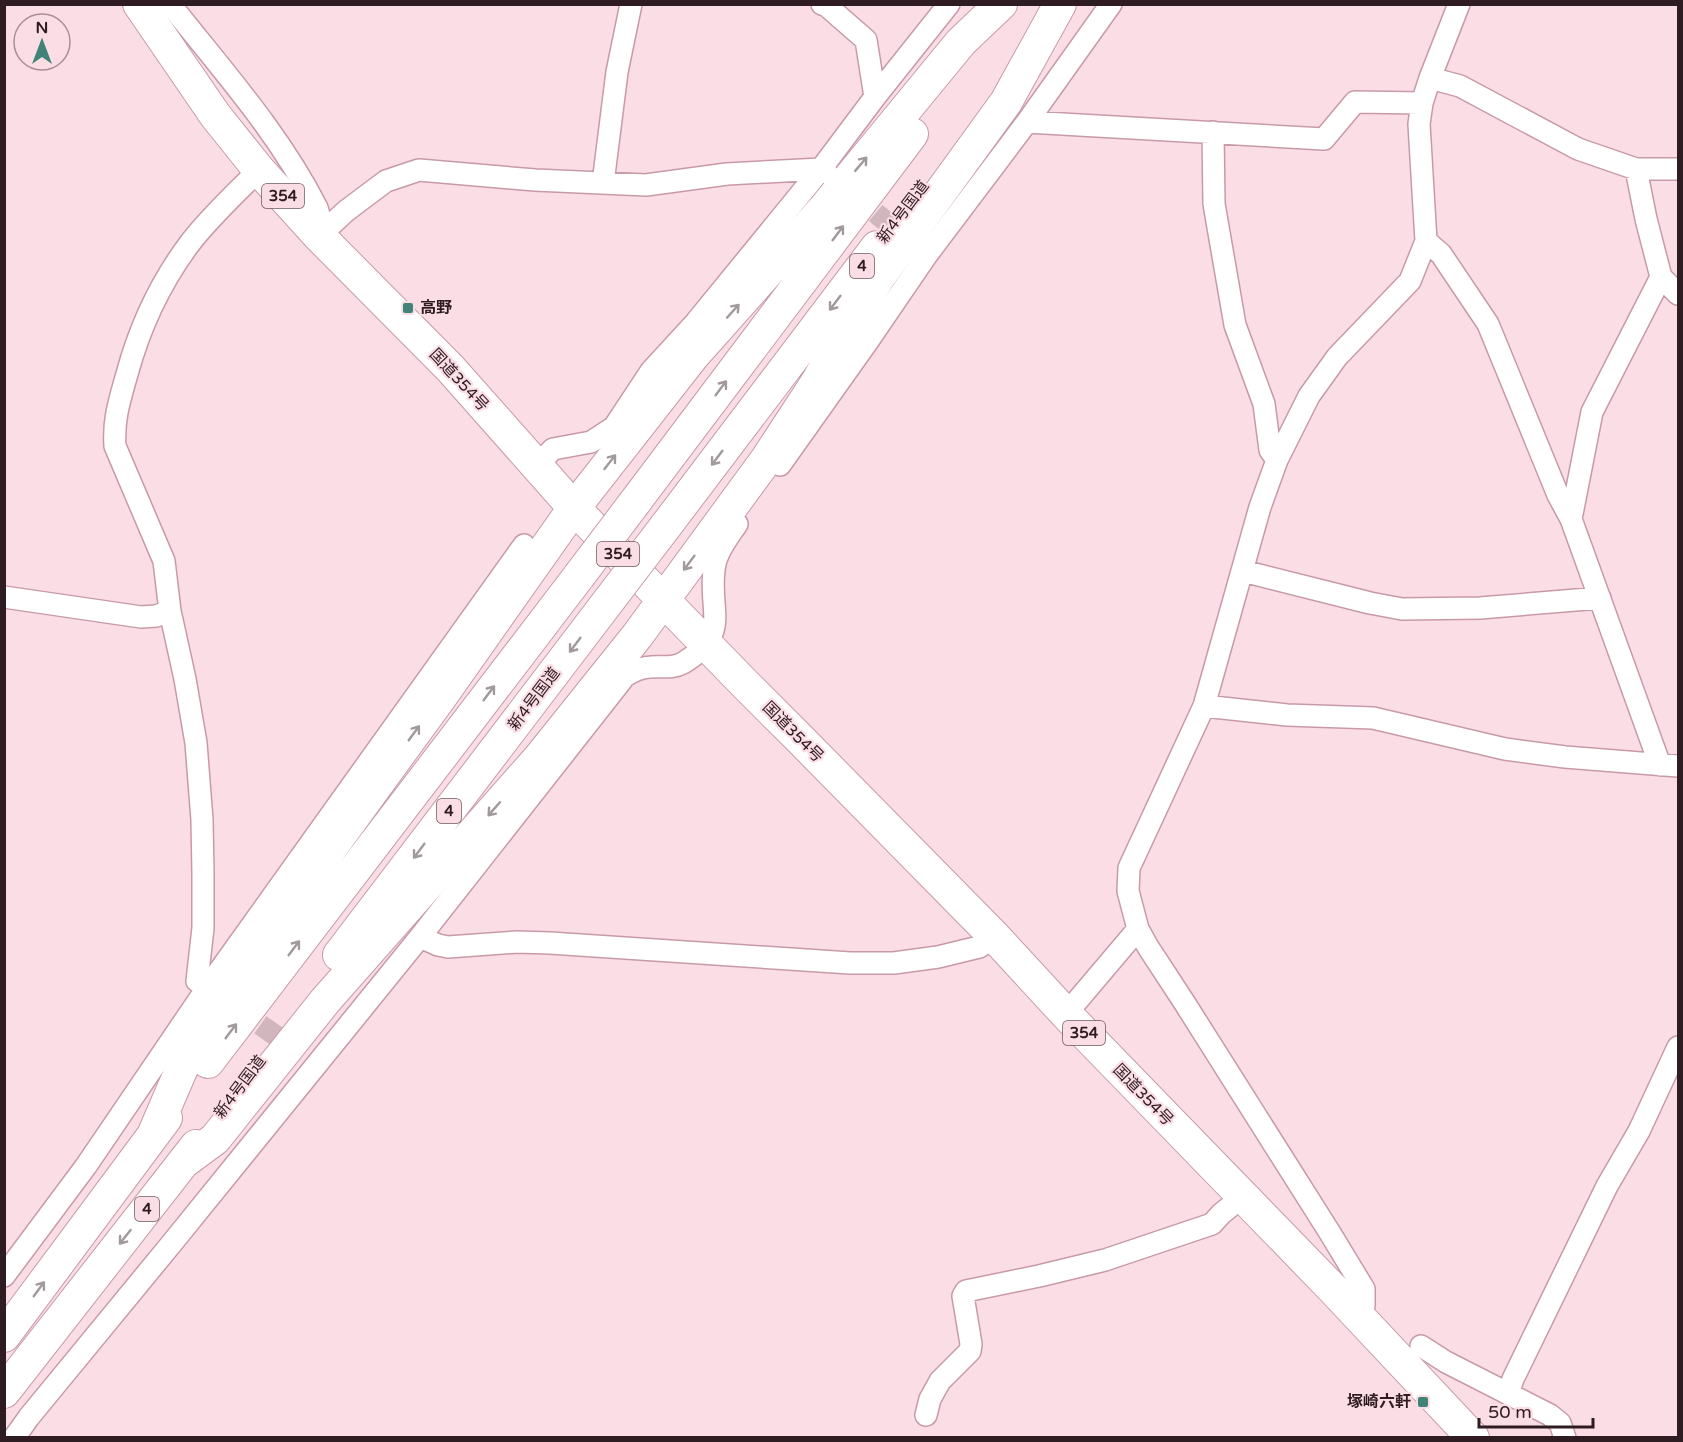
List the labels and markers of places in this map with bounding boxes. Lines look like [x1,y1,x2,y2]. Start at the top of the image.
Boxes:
place label: 高野 [420,298,452,318]
marker: 高野 [401,301,415,315]
place label: 塚崎六軒 [1347,1392,1411,1412]
marker: 塚崎六軒 [1416,1395,1430,1409]

